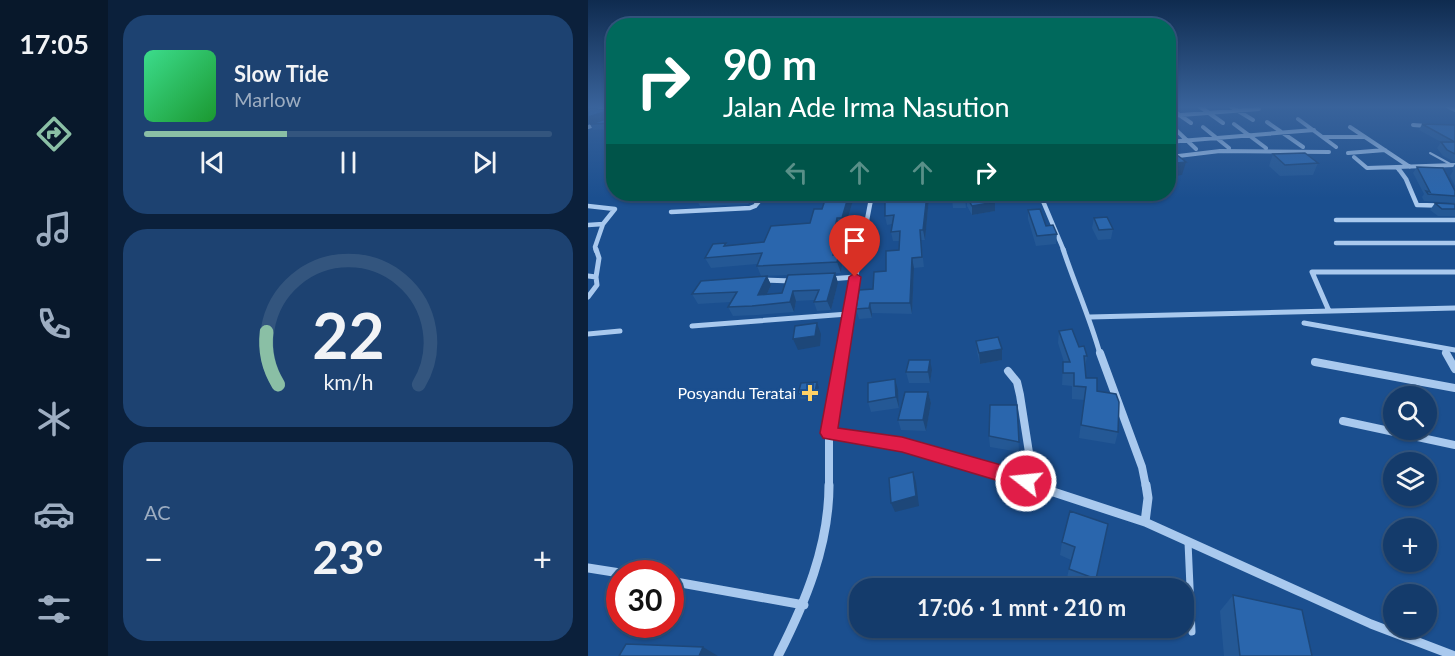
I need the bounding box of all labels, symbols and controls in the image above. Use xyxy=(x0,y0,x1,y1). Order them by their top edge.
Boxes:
text: 17:05 xyxy=(19,27,89,60)
text: 90 m xyxy=(723,39,817,89)
icon: right xyxy=(624,42,702,120)
text: Slow Tide xyxy=(234,60,329,87)
text: Marlow xyxy=(234,87,301,111)
text: Jalan Ade Irma Nasution xyxy=(723,90,1010,123)
icon: directions xyxy=(33,113,75,155)
icon: previous xyxy=(196,146,229,179)
icon: pause xyxy=(332,146,365,179)
icon: next xyxy=(468,146,501,179)
icon: left xyxy=(780,156,813,189)
icon: ahead xyxy=(843,156,876,189)
icon: ahead xyxy=(906,156,939,189)
icon: right xyxy=(969,156,1002,189)
icon: music xyxy=(33,208,75,250)
pin xyxy=(829,215,880,277)
icon: arrive xyxy=(838,224,871,257)
text: 22 xyxy=(312,297,384,372)
icon: phone xyxy=(33,303,75,345)
text: km/h xyxy=(323,369,373,395)
place label: Posyandu Teratai xyxy=(677,383,796,402)
marker: Posyandu Teratai xyxy=(801,384,819,402)
map controls xyxy=(1383,386,1437,638)
button: search xyxy=(1383,386,1437,440)
icon: climate xyxy=(33,398,75,440)
position arrow xyxy=(994,449,1058,513)
button: layers xyxy=(1383,452,1437,506)
icon: car xyxy=(33,493,75,535)
text: AC xyxy=(144,500,171,524)
button: + xyxy=(1383,518,1437,572)
text: 23° xyxy=(313,530,383,584)
text: − xyxy=(144,538,163,578)
text: + xyxy=(533,538,552,578)
speed limit sign: 30 xyxy=(606,560,684,638)
button: − xyxy=(1383,584,1437,638)
icon: filters xyxy=(33,588,75,630)
text: 17:06 · 1 mnt · 210 m xyxy=(917,594,1126,621)

